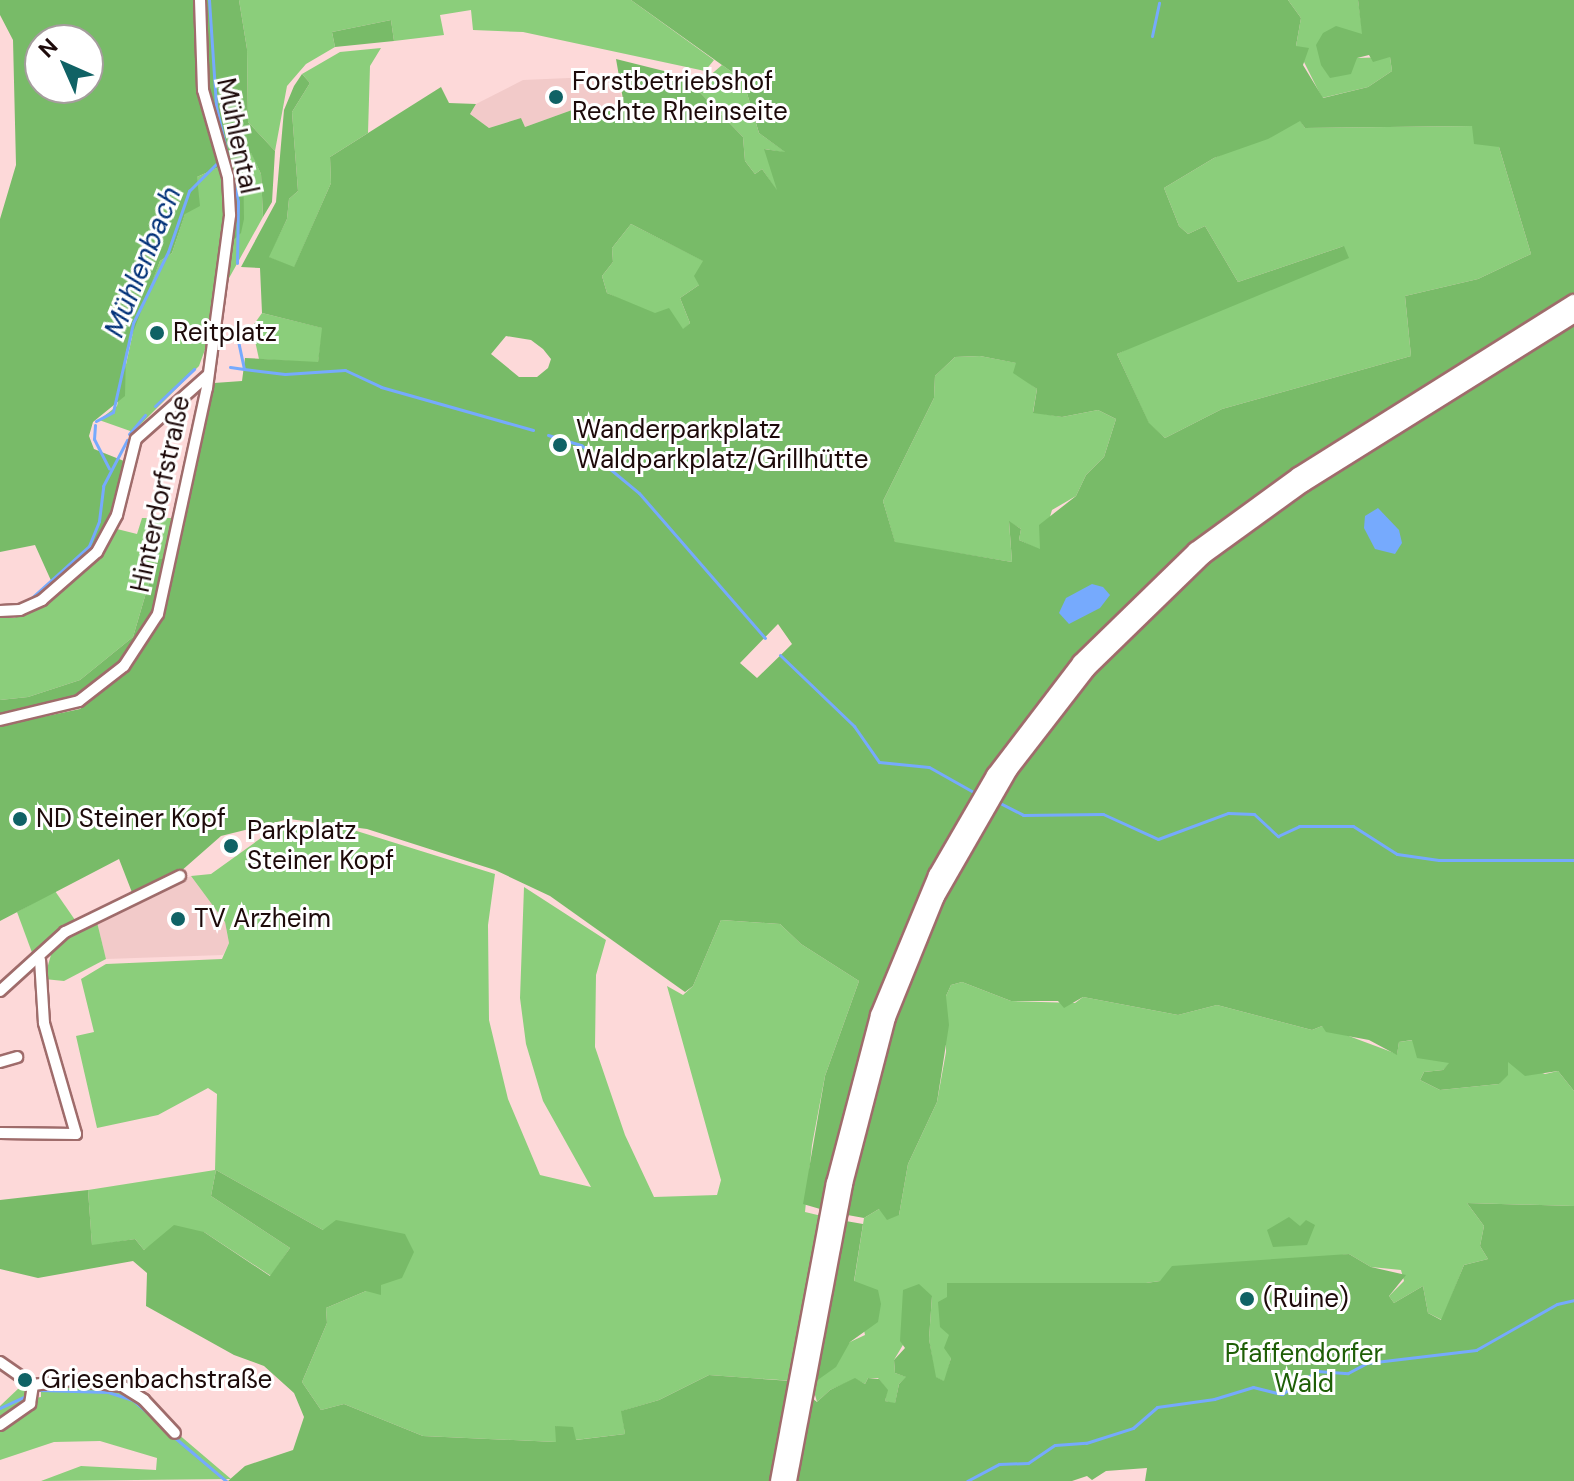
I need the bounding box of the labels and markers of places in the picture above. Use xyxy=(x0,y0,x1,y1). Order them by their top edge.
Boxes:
place label: Forstbetriebshof Rechte Rheinseite xyxy=(572,66,788,128)
marker: Forstbetriebshof Rechte Rheinseite xyxy=(547,88,565,106)
place label: Reitplatz xyxy=(173,317,277,349)
marker: Reitplatz xyxy=(148,324,166,342)
place label: Wanderparkplatz Waldparkplatz/Grillhütte xyxy=(576,414,868,476)
marker: Wanderparkplatz Waldparkplatz/Grillhütte xyxy=(551,436,569,454)
place label: ND Steiner Kopf xyxy=(36,803,226,835)
marker: ND Steiner Kopf xyxy=(11,810,29,828)
place label: Parkplatz Steiner Kopf xyxy=(247,815,394,876)
marker: Parkplatz Steiner Kopf xyxy=(222,837,240,855)
place label: TV Arzheim xyxy=(194,903,331,935)
marker: TV Arzheim xyxy=(169,910,187,928)
place label: (Ruine) xyxy=(1263,1283,1349,1315)
marker: (Ruine) xyxy=(1238,1290,1256,1308)
place label: Griesenbachstraße xyxy=(41,1364,272,1396)
marker: Griesenbachstraße xyxy=(16,1371,34,1389)

